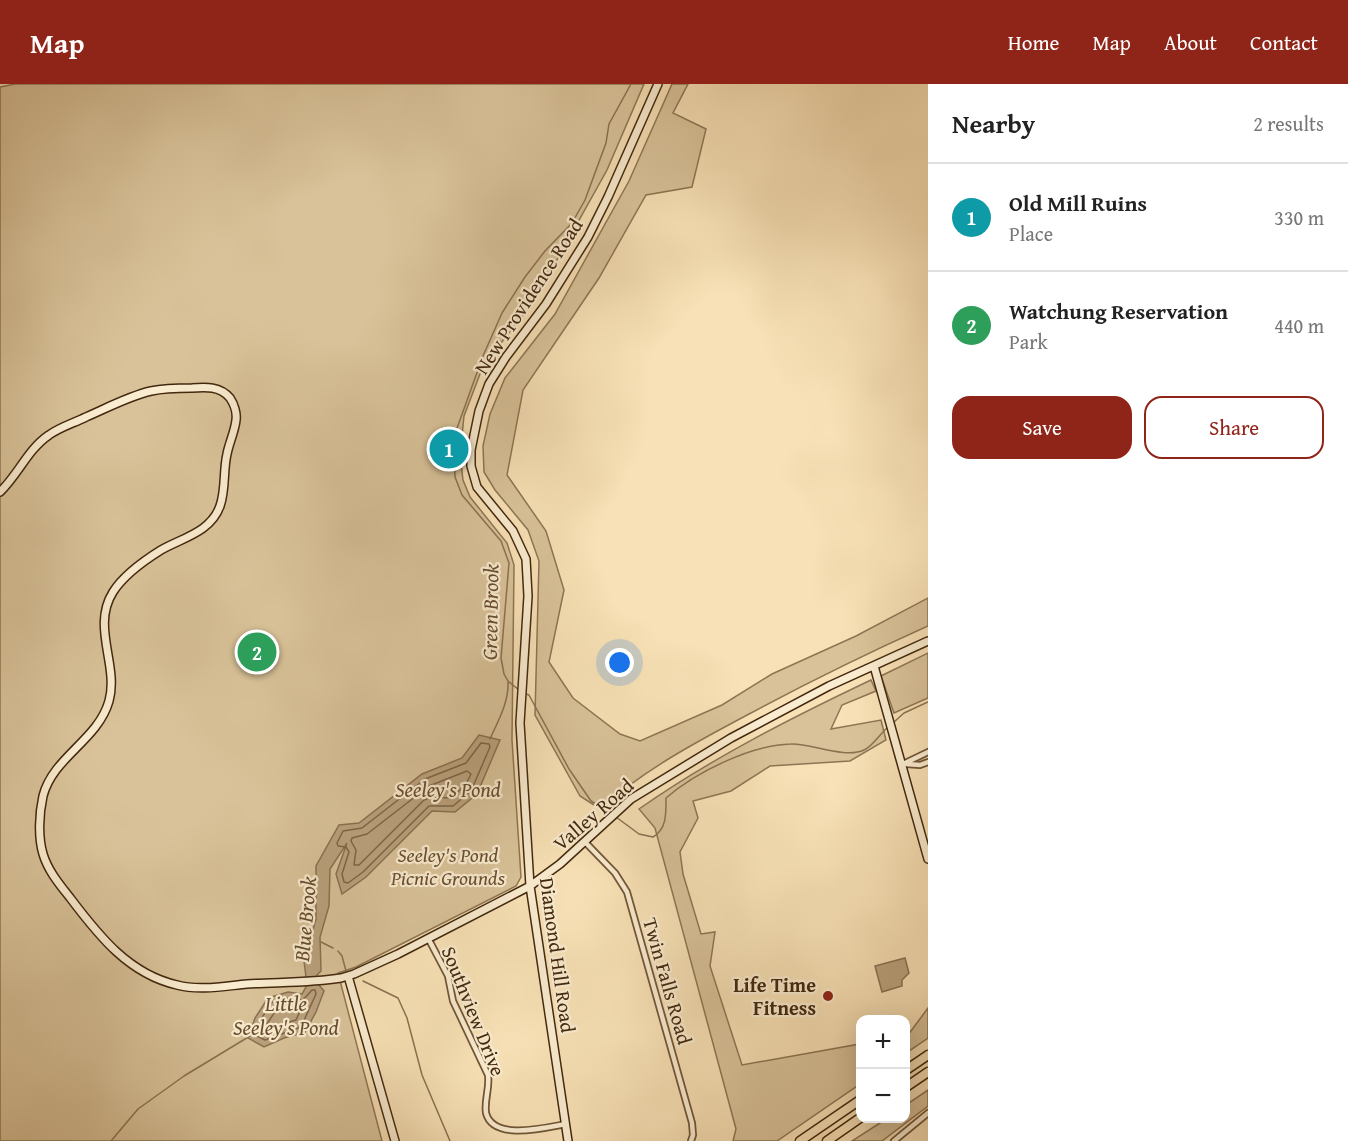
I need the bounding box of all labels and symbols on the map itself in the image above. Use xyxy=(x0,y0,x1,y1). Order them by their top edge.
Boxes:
street label: New Providence Road xyxy=(467,212,590,380)
pin: 1 xyxy=(430,426,468,472)
water label: Green Brook xyxy=(474,563,506,660)
pin: 2 xyxy=(238,630,276,674)
your location xyxy=(605,648,634,677)
street label: Valley Road xyxy=(546,771,640,857)
water label: Seeley's Pond xyxy=(395,774,501,805)
park label: Seeley's Pond Picnic Grounds xyxy=(390,840,506,892)
water label: Blue Brook xyxy=(286,875,324,964)
street label: Diamond Hill Road xyxy=(533,876,583,1035)
street label: Twin Falls Road xyxy=(636,914,700,1048)
street label: Southview Drive xyxy=(435,942,513,1080)
place label: Life Time Fitness xyxy=(733,970,816,1022)
water label: Little Seeley's Pond xyxy=(233,988,339,1043)
marker: Life Time Fitness xyxy=(821,989,835,1003)

